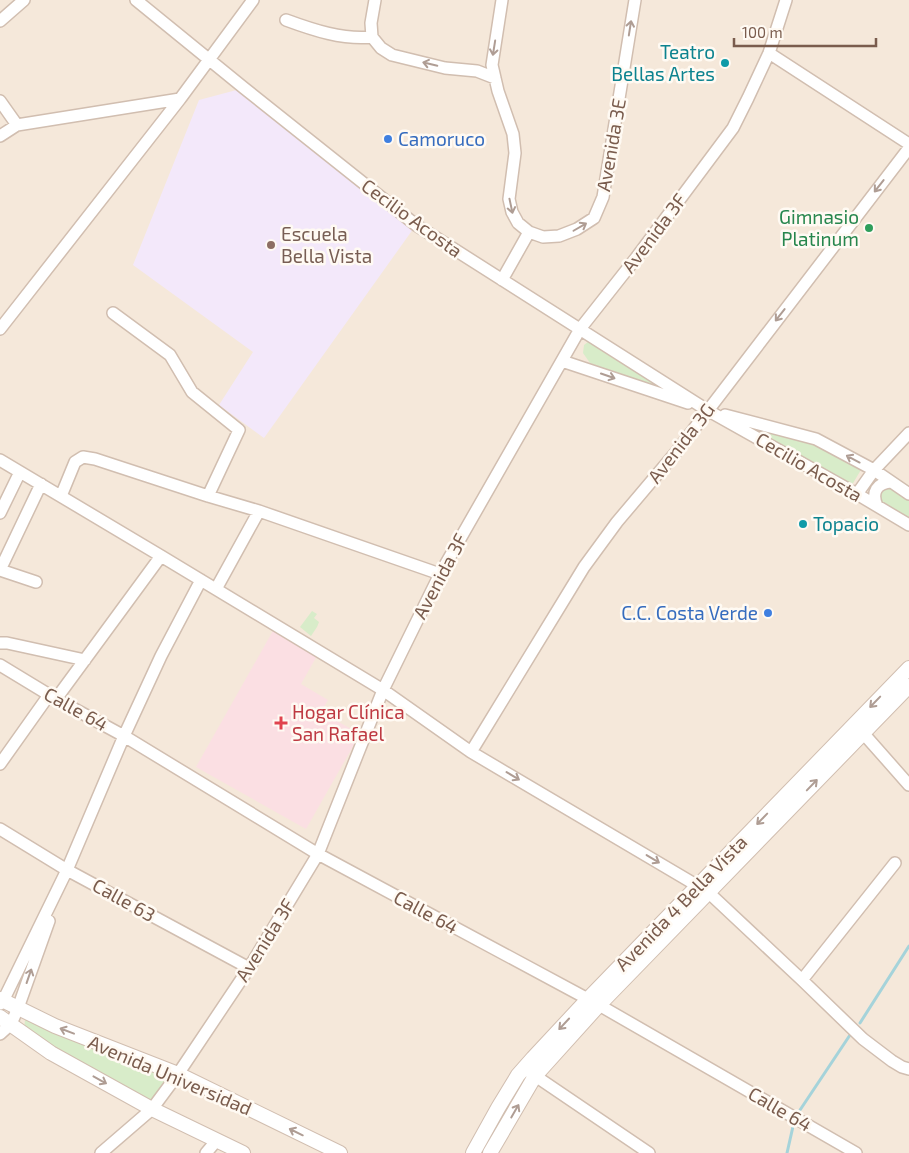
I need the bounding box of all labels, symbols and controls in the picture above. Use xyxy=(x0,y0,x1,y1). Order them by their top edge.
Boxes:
scale bar xyxy=(734,15,876,47)
one-way arrow xyxy=(626,20,636,36)
text: 100 m xyxy=(742,23,783,41)
one-way arrow xyxy=(489,40,499,56)
place label: Teatro Bellas Artes xyxy=(611,40,715,85)
marker: Teatro Bellas Artes xyxy=(719,57,731,69)
one-way arrow xyxy=(423,59,439,68)
street label: Avenida 3E xyxy=(591,97,630,193)
place label: Camoruco xyxy=(398,127,485,150)
marker: Camoruco xyxy=(382,133,394,145)
street label: Cecilio Acosta xyxy=(357,173,467,262)
one-way arrow xyxy=(874,179,885,192)
street label: Avenida 3F xyxy=(616,188,691,277)
one-way arrow xyxy=(507,198,517,214)
place label: Gimnasio Platinum xyxy=(779,205,859,250)
place label: Escuela Bella Vista xyxy=(281,222,372,267)
one-way arrow xyxy=(573,222,588,232)
marker: Gimnasio Platinum xyxy=(863,222,875,234)
marker: Escuela Bella Vista xyxy=(265,239,277,251)
one-way arrow xyxy=(775,308,786,321)
one-way arrow xyxy=(600,372,616,381)
street label: Avenida 3G xyxy=(642,398,719,487)
street label: Cecilio Acosta xyxy=(752,427,867,506)
one-way arrow xyxy=(846,454,861,463)
place label: Topacio xyxy=(813,512,879,535)
marker: Topacio xyxy=(797,518,809,530)
street label: Avenida 3F xyxy=(407,529,472,623)
place label: C.C. Costa Verde xyxy=(621,601,758,624)
marker: C.C. Costa Verde xyxy=(762,607,774,619)
street label: Calle 64 xyxy=(40,682,112,735)
one-way arrow xyxy=(869,696,881,709)
place label: Hogar Clínica San Rafael xyxy=(292,700,405,745)
marker: Hogar Clínica San Rafael xyxy=(274,716,288,730)
one-way arrow xyxy=(506,772,520,782)
one-way arrow xyxy=(806,779,818,791)
one-way arrow xyxy=(756,813,768,826)
street label: Avenida 4 Bella Vista xyxy=(610,830,751,975)
one-way arrow xyxy=(646,855,660,865)
street label: Calle 63 xyxy=(89,873,160,926)
street label: Calle 64 xyxy=(390,885,462,938)
street label: Avenida 3F xyxy=(230,894,299,986)
one-way arrow xyxy=(25,969,34,984)
one-way arrow xyxy=(558,1018,570,1031)
one-way arrow xyxy=(60,1026,75,1035)
street label: Avenida Universidad xyxy=(85,1030,256,1119)
one-way arrow xyxy=(93,1075,108,1085)
street label: Calle 64 xyxy=(744,1081,816,1136)
one-way arrow xyxy=(510,1104,520,1118)
one-way arrow xyxy=(289,1127,304,1136)

